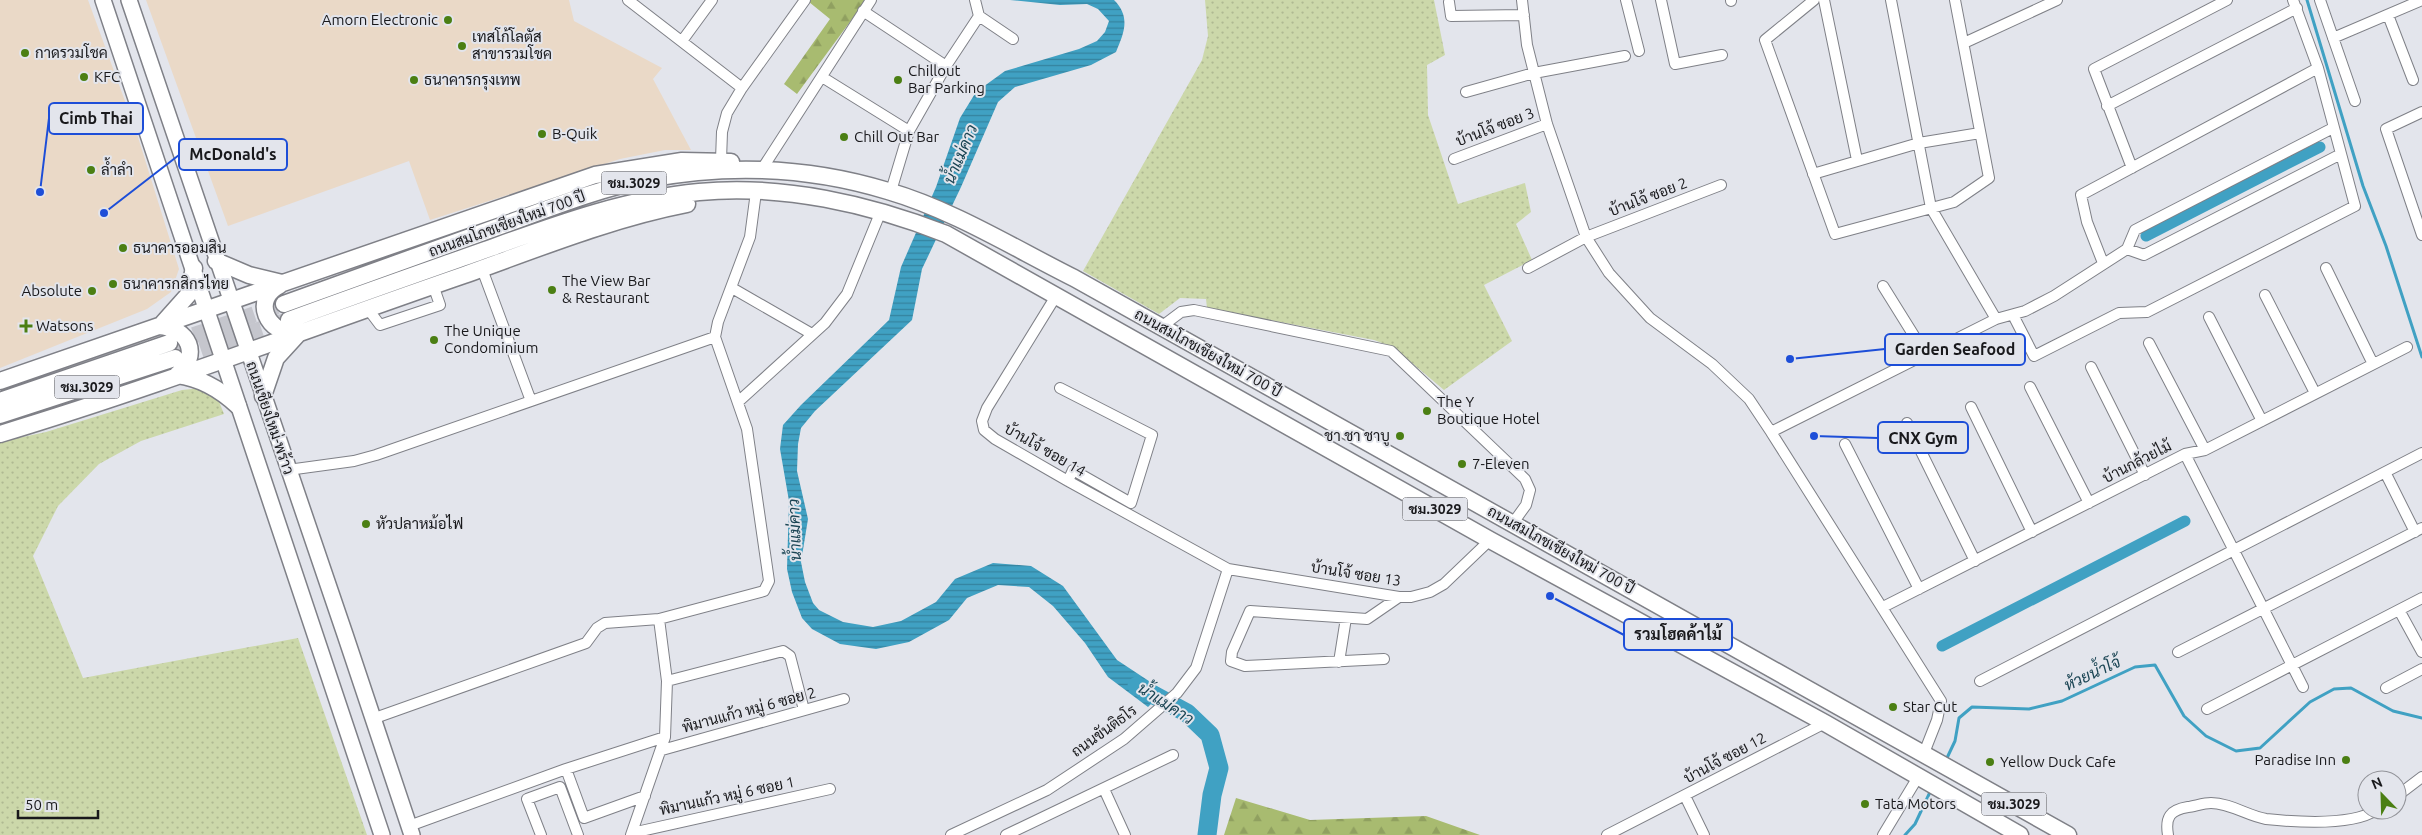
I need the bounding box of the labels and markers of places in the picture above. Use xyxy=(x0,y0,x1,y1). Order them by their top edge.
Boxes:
place label: Amorn Electronic xyxy=(322,11,438,28)
marker: Amorn Electronic xyxy=(442,14,454,26)
place label: เทสโก้โลตัส สาขารวมโชค xyxy=(472,27,552,62)
marker: เทสโก้โลตัส สาขารวมโชค xyxy=(456,40,468,52)
place label: กาดรวมโชค xyxy=(35,43,108,61)
marker: กาดรวมโชค xyxy=(19,47,31,59)
place label: Chillout Bar Parking xyxy=(908,62,985,96)
place label: KFC xyxy=(94,68,120,85)
marker: KFC xyxy=(78,71,90,83)
place label: ธนาคารกรุงเทพ xyxy=(424,71,521,91)
marker: ธนาคารกรุงเทพ xyxy=(408,74,420,86)
marker: Chillout Bar Parking xyxy=(892,74,904,86)
callout: Cimb Thai xyxy=(49,103,143,134)
place label: B-Quik xyxy=(552,125,598,142)
marker: B-Quik xyxy=(536,128,548,140)
place label: Chill Out Bar xyxy=(854,128,939,145)
marker: Chill Out Bar xyxy=(838,131,850,143)
callout: McDonald's xyxy=(179,139,287,170)
place label: ล้ำลำ xyxy=(101,157,133,178)
marker: ล้ำลำ xyxy=(85,164,97,176)
place label: ธนาคารออมสิน xyxy=(133,239,227,256)
marker: ธนาคารออมสิน xyxy=(117,242,129,254)
place label: The View Bar & Restaurant xyxy=(562,272,651,306)
place label: ธนาคารกสิกรไทย xyxy=(123,274,229,292)
marker: ธนาคารกสิกรไทย xyxy=(107,278,119,290)
place label: Absolute xyxy=(22,282,82,299)
marker: The View Bar & Restaurant xyxy=(546,284,558,296)
marker: Absolute xyxy=(86,285,98,297)
place label: Watsons xyxy=(36,317,94,334)
marker: Watsons xyxy=(20,320,32,332)
place label: The Unique Condominium xyxy=(444,322,538,356)
marker: The Unique Condominium xyxy=(428,334,440,346)
callout: Garden Seafood xyxy=(1885,334,2025,365)
place label: The Y Boutique Hotel xyxy=(1437,393,1540,427)
marker: The Y Boutique Hotel xyxy=(1421,405,1433,417)
callout: CNX Gym xyxy=(1878,422,1968,453)
place label: ชา ชา ชาบู xyxy=(1324,427,1390,446)
marker: ชา ชา ชาบู xyxy=(1394,430,1406,442)
place label: 7-Eleven xyxy=(1472,455,1530,472)
marker: 7-Eleven xyxy=(1456,458,1468,470)
place label: หัวปลาหม้อไฟ xyxy=(376,514,463,532)
marker: หัวปลาหม้อไฟ xyxy=(360,518,372,530)
callout: รวมโฮคค้าไม้ xyxy=(1624,619,1732,650)
place label: Star Cut xyxy=(1903,698,1957,715)
marker: Star Cut xyxy=(1887,701,1899,713)
place label: Paradise Inn xyxy=(2254,751,2336,768)
place label: Yellow Duck Cafe xyxy=(2000,753,2116,770)
marker: Paradise Inn xyxy=(2340,754,2352,766)
marker: Yellow Duck Cafe xyxy=(1984,756,1996,768)
place label: Tata Motors xyxy=(1875,795,1956,812)
marker: Tata Motors xyxy=(1859,798,1871,810)

